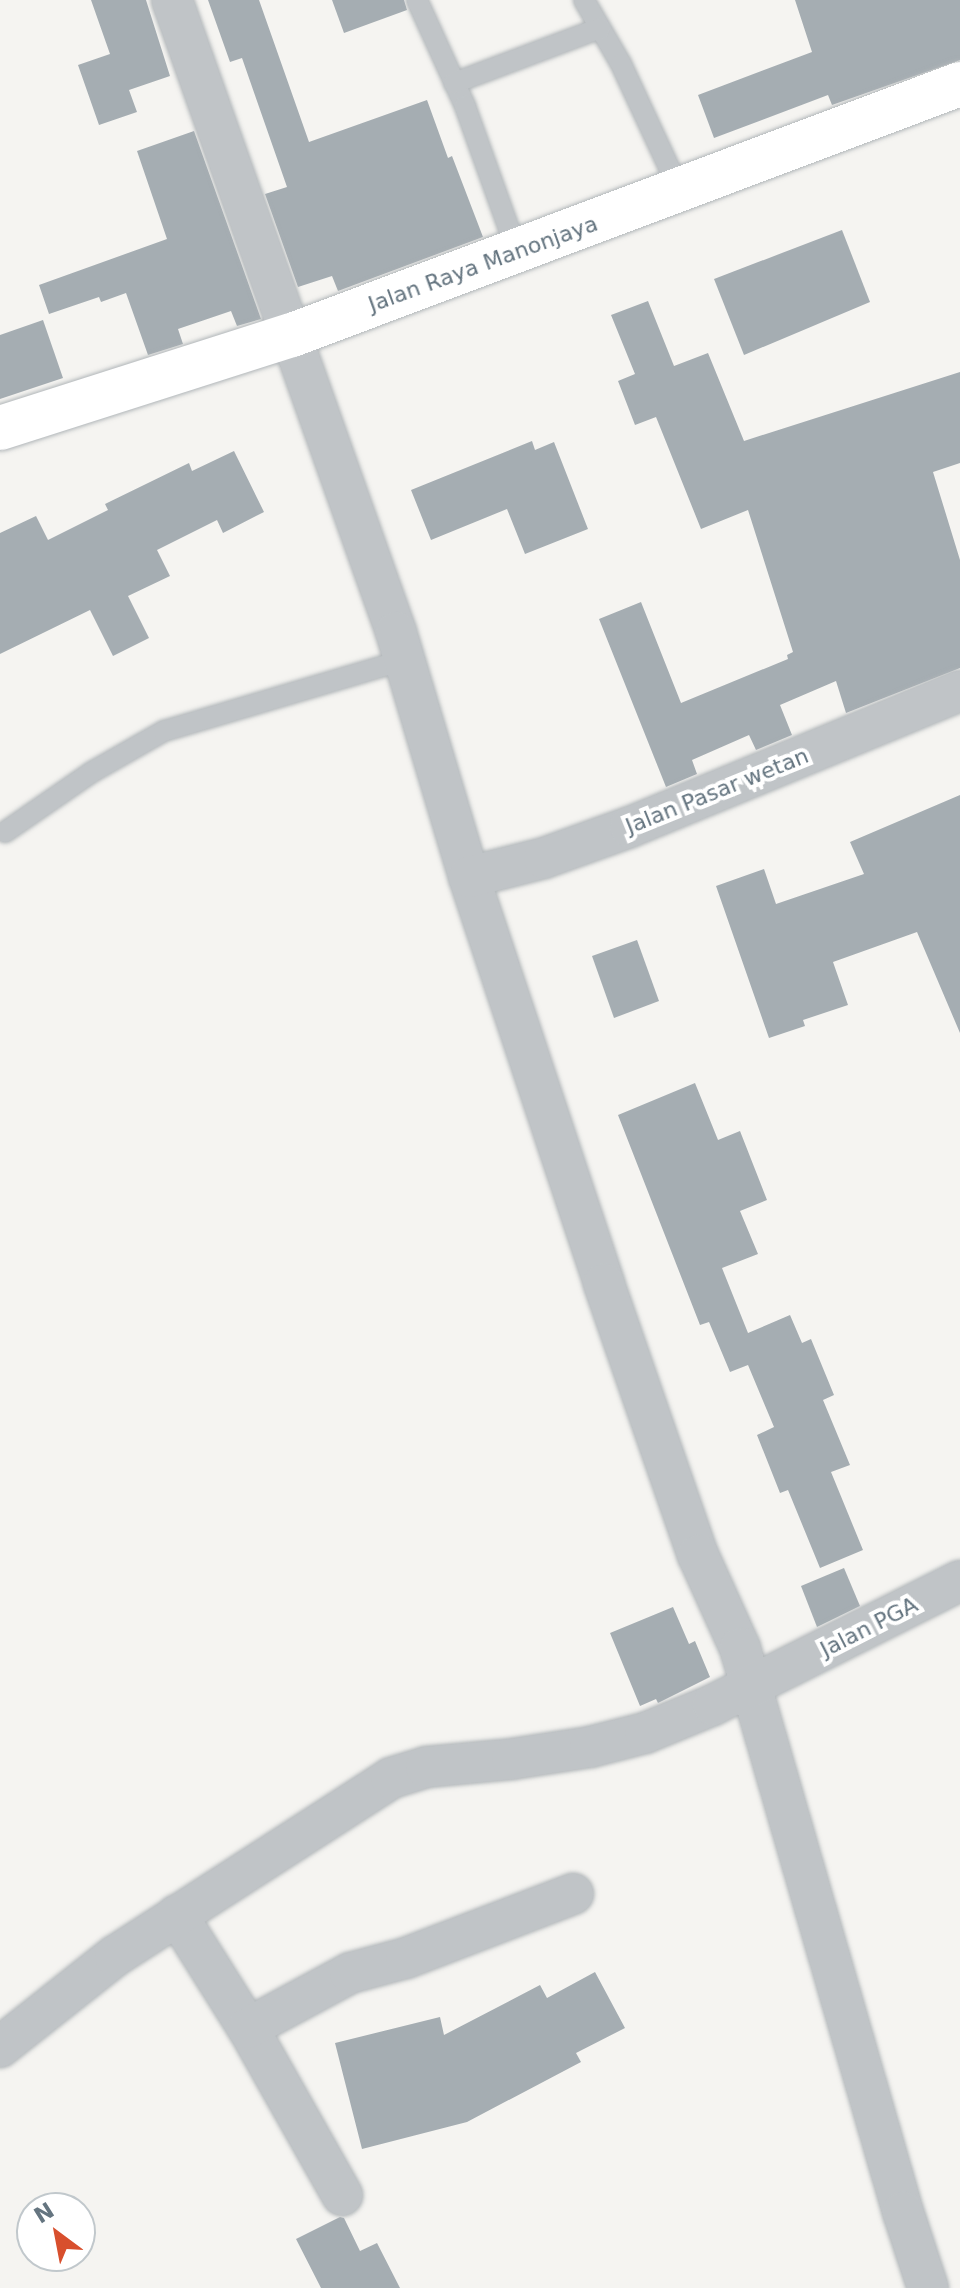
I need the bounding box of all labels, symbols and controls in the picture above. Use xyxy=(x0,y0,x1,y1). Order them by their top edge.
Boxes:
street label: Jalan Raya Manonjaya xyxy=(365,210,601,318)
street label: Jalan Pasar wetan xyxy=(622,742,812,840)
street label: Jalan PGA xyxy=(816,1591,922,1663)
north arrow xyxy=(16,2192,96,2272)
text: N xyxy=(30,2197,59,2228)

